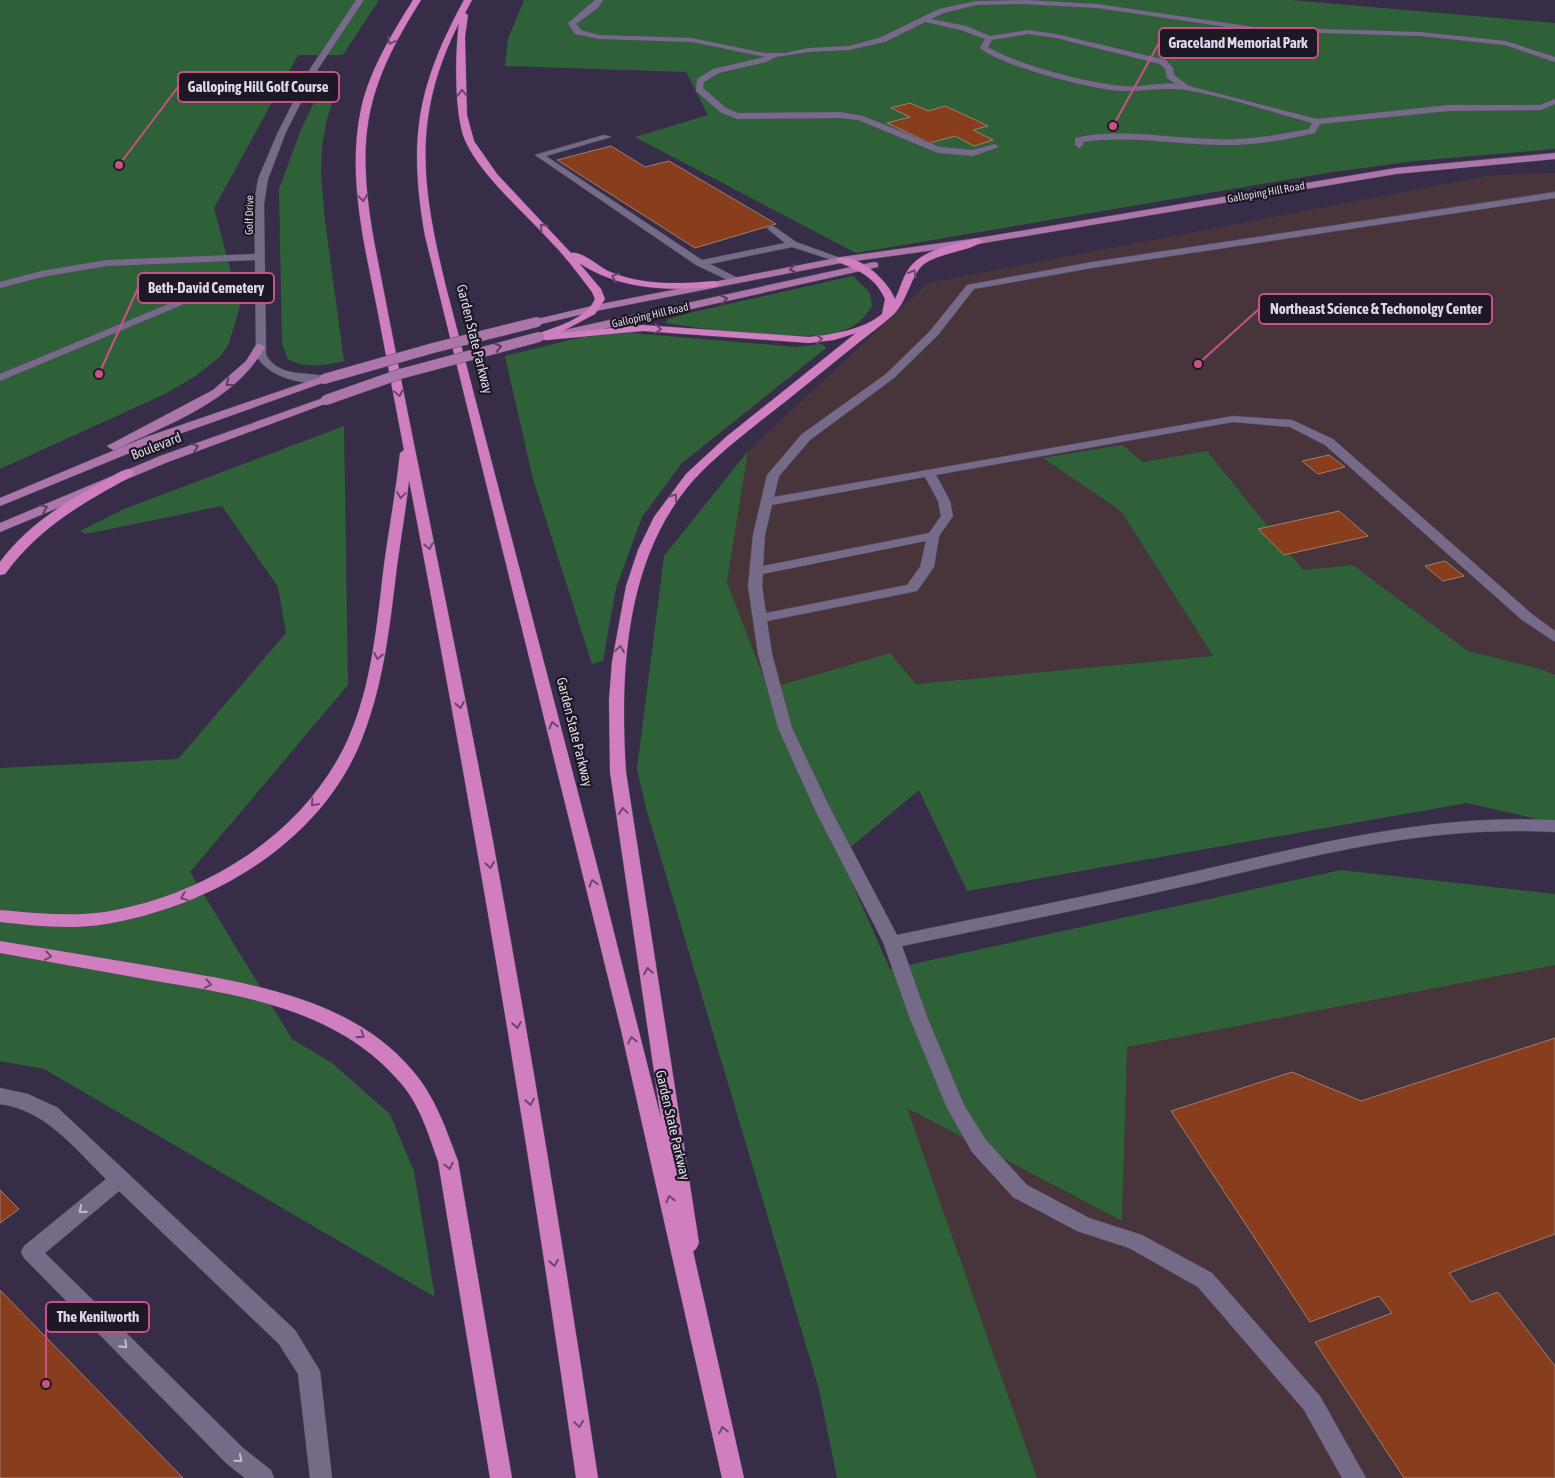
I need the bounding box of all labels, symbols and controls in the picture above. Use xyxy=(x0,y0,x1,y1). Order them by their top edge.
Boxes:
callout: Graceland Memorial Park xyxy=(1159,28,1318,58)
text: Graceland Memorial Park xyxy=(1168,34,1308,51)
one-way arrow xyxy=(388,36,398,45)
callout: Galloping Hill Golf Course xyxy=(178,72,339,102)
text: Galloping Hill Golf Course xyxy=(187,78,329,95)
one-way arrow xyxy=(457,89,468,97)
street label: Galloping Hill Road xyxy=(1226,179,1306,205)
street label: Golf Drive xyxy=(243,195,255,235)
one-way arrow xyxy=(357,195,368,203)
one-way arrow xyxy=(540,224,549,233)
one-way arrow xyxy=(788,263,797,273)
one-way arrow xyxy=(907,270,917,279)
callout: Beth-David Cemetery xyxy=(138,273,274,303)
one-way arrow xyxy=(611,273,620,284)
text: Beth-David Cemetery xyxy=(148,279,265,296)
street label: Garden State Parkway xyxy=(454,283,496,396)
one-way arrow xyxy=(720,294,728,305)
callout: Northeast Science & Techonolgy Center xyxy=(1259,294,1492,324)
street label: Galloping Hill Road xyxy=(610,300,690,330)
text: Northeast Science & Techonolgy Center xyxy=(1270,300,1483,317)
one-way arrow xyxy=(654,324,662,335)
one-way arrow xyxy=(816,334,824,345)
one-way arrow xyxy=(493,343,501,353)
one-way arrow xyxy=(226,378,235,386)
one-way arrow xyxy=(393,388,404,397)
street label: Boulevard xyxy=(129,429,183,463)
one-way arrow xyxy=(190,442,199,453)
one-way arrow xyxy=(396,491,407,499)
one-way arrow xyxy=(668,493,677,503)
one-way arrow xyxy=(39,504,48,515)
one-way arrow xyxy=(423,541,433,550)
one-way arrow xyxy=(614,644,625,652)
one-way arrow xyxy=(373,651,384,660)
street label: Garden State Parkway xyxy=(554,676,596,789)
one-way arrow xyxy=(454,701,464,710)
one-way arrow xyxy=(548,721,559,730)
one-way arrow xyxy=(311,797,320,806)
one-way arrow xyxy=(619,806,629,815)
one-way arrow xyxy=(484,860,494,869)
one-way arrow xyxy=(588,879,598,887)
one-way arrow xyxy=(180,891,188,901)
one-way arrow xyxy=(44,950,52,960)
one-way arrow xyxy=(643,967,654,975)
one-way arrow xyxy=(204,978,212,988)
one-way arrow xyxy=(511,1021,522,1029)
one-way arrow xyxy=(355,1029,365,1038)
one-way arrow xyxy=(627,1036,638,1045)
street label: Garden State Parkway xyxy=(653,1069,693,1182)
one-way arrow xyxy=(525,1098,535,1107)
one-way arrow xyxy=(443,1161,454,1170)
one-way arrow xyxy=(665,1194,676,1203)
one-way arrow xyxy=(79,1204,88,1213)
one-way arrow xyxy=(549,1259,559,1267)
callout: The Kenilworth xyxy=(46,1302,149,1332)
text: The Kenilworth xyxy=(57,1308,139,1325)
one-way arrow xyxy=(118,1339,127,1348)
one-way arrow xyxy=(573,1420,584,1428)
one-way arrow xyxy=(718,1426,729,1435)
one-way arrow xyxy=(234,1454,243,1463)

